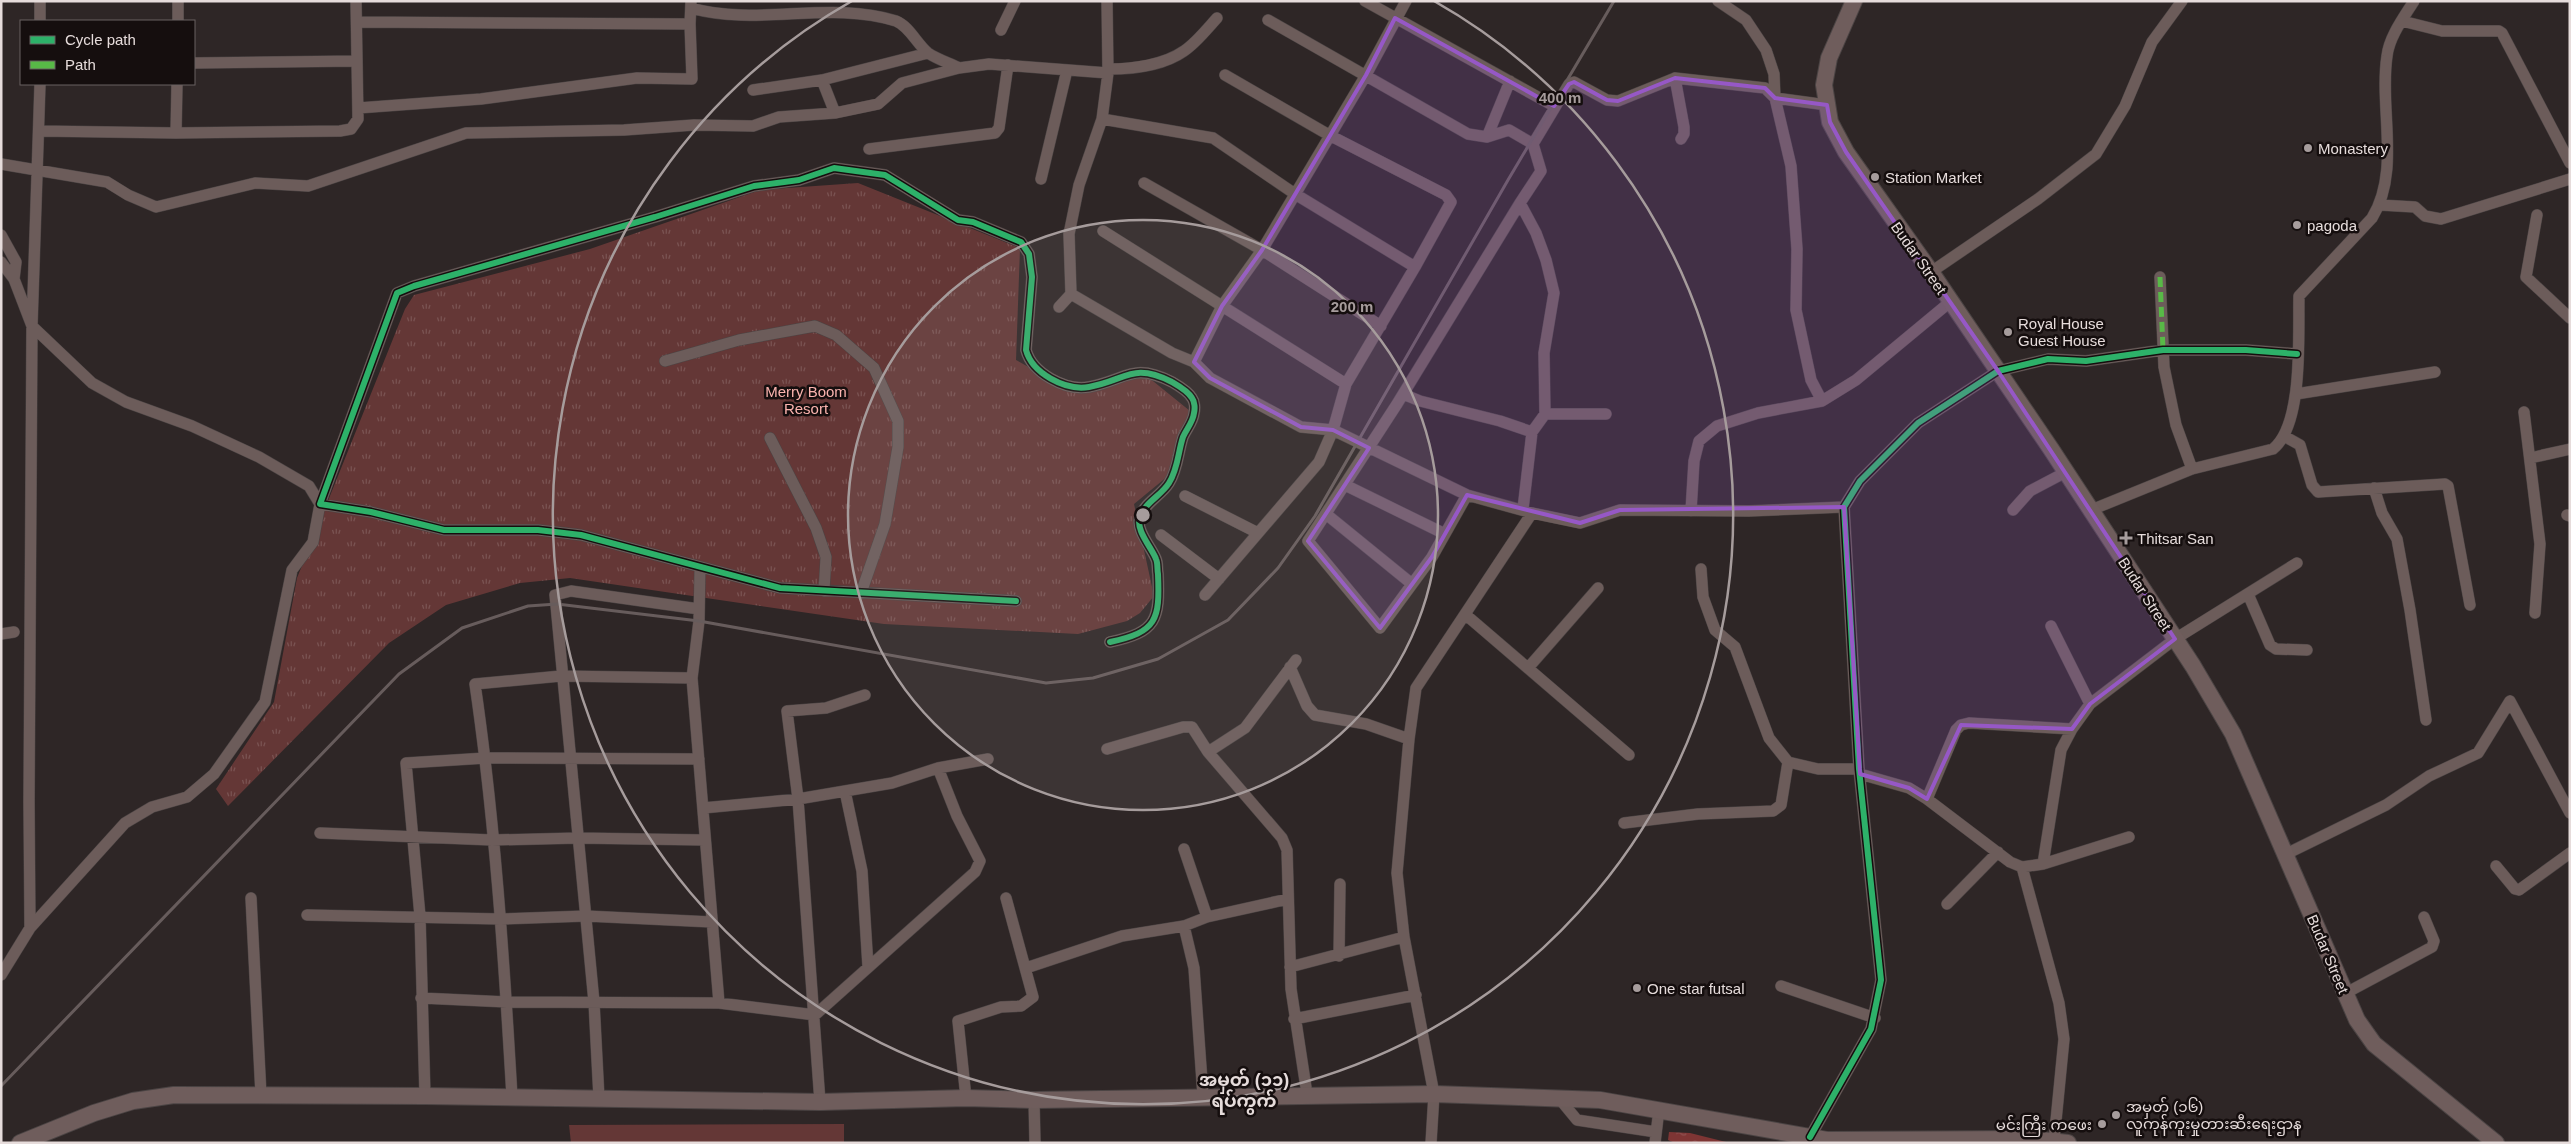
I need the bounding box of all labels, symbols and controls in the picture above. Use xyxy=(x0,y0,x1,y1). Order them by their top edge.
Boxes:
legend xyxy=(20,20,195,85)
text: Cycle path xyxy=(65,31,136,48)
text: Path xyxy=(65,56,96,73)
text: 400 m xyxy=(1539,89,1581,106)
place label: Monastery xyxy=(2318,140,2389,157)
marker: Monastery xyxy=(2302,142,2314,154)
place label: Station Market xyxy=(1885,169,1983,186)
marker: Station Market xyxy=(1869,171,1881,183)
place label: pagoda xyxy=(2307,217,2358,234)
street label: Budar Street xyxy=(1888,219,1951,298)
marker: pagoda xyxy=(2291,219,2303,231)
text: 200 m xyxy=(1331,298,1373,315)
place label: Royal House Guest House xyxy=(2018,315,2106,349)
marker: Royal House Guest House xyxy=(2002,326,2014,338)
park label: Merry Boom Resort xyxy=(765,383,847,417)
centre of rings xyxy=(1134,506,1152,524)
place label: Thitsar San xyxy=(2137,530,2214,547)
marker: Thitsar San xyxy=(2119,531,2133,545)
street label: Budar Street xyxy=(2115,554,2176,635)
street label: Budar Street xyxy=(2304,912,2353,997)
place label: One star futsal xyxy=(1647,980,1745,997)
marker: One star futsal xyxy=(1631,982,1643,994)
district label: အမှတ် (၁၁) ရပ်ကွက် xyxy=(1199,1068,1289,1115)
place label: အမှတ် (၁၆) လူကုန်ကူးမှုတားဆီးရေးဌာန xyxy=(2126,1097,2302,1136)
marker: အမှတ် (၁၆) လူကုန်ကူးမှုတားဆီးရေးဌာန xyxy=(2110,1109,2122,1121)
place label: မင်းကြီး ကဖေး xyxy=(1996,1115,2092,1137)
marker: မင်းကြီး ကဖေး xyxy=(2096,1118,2108,1130)

